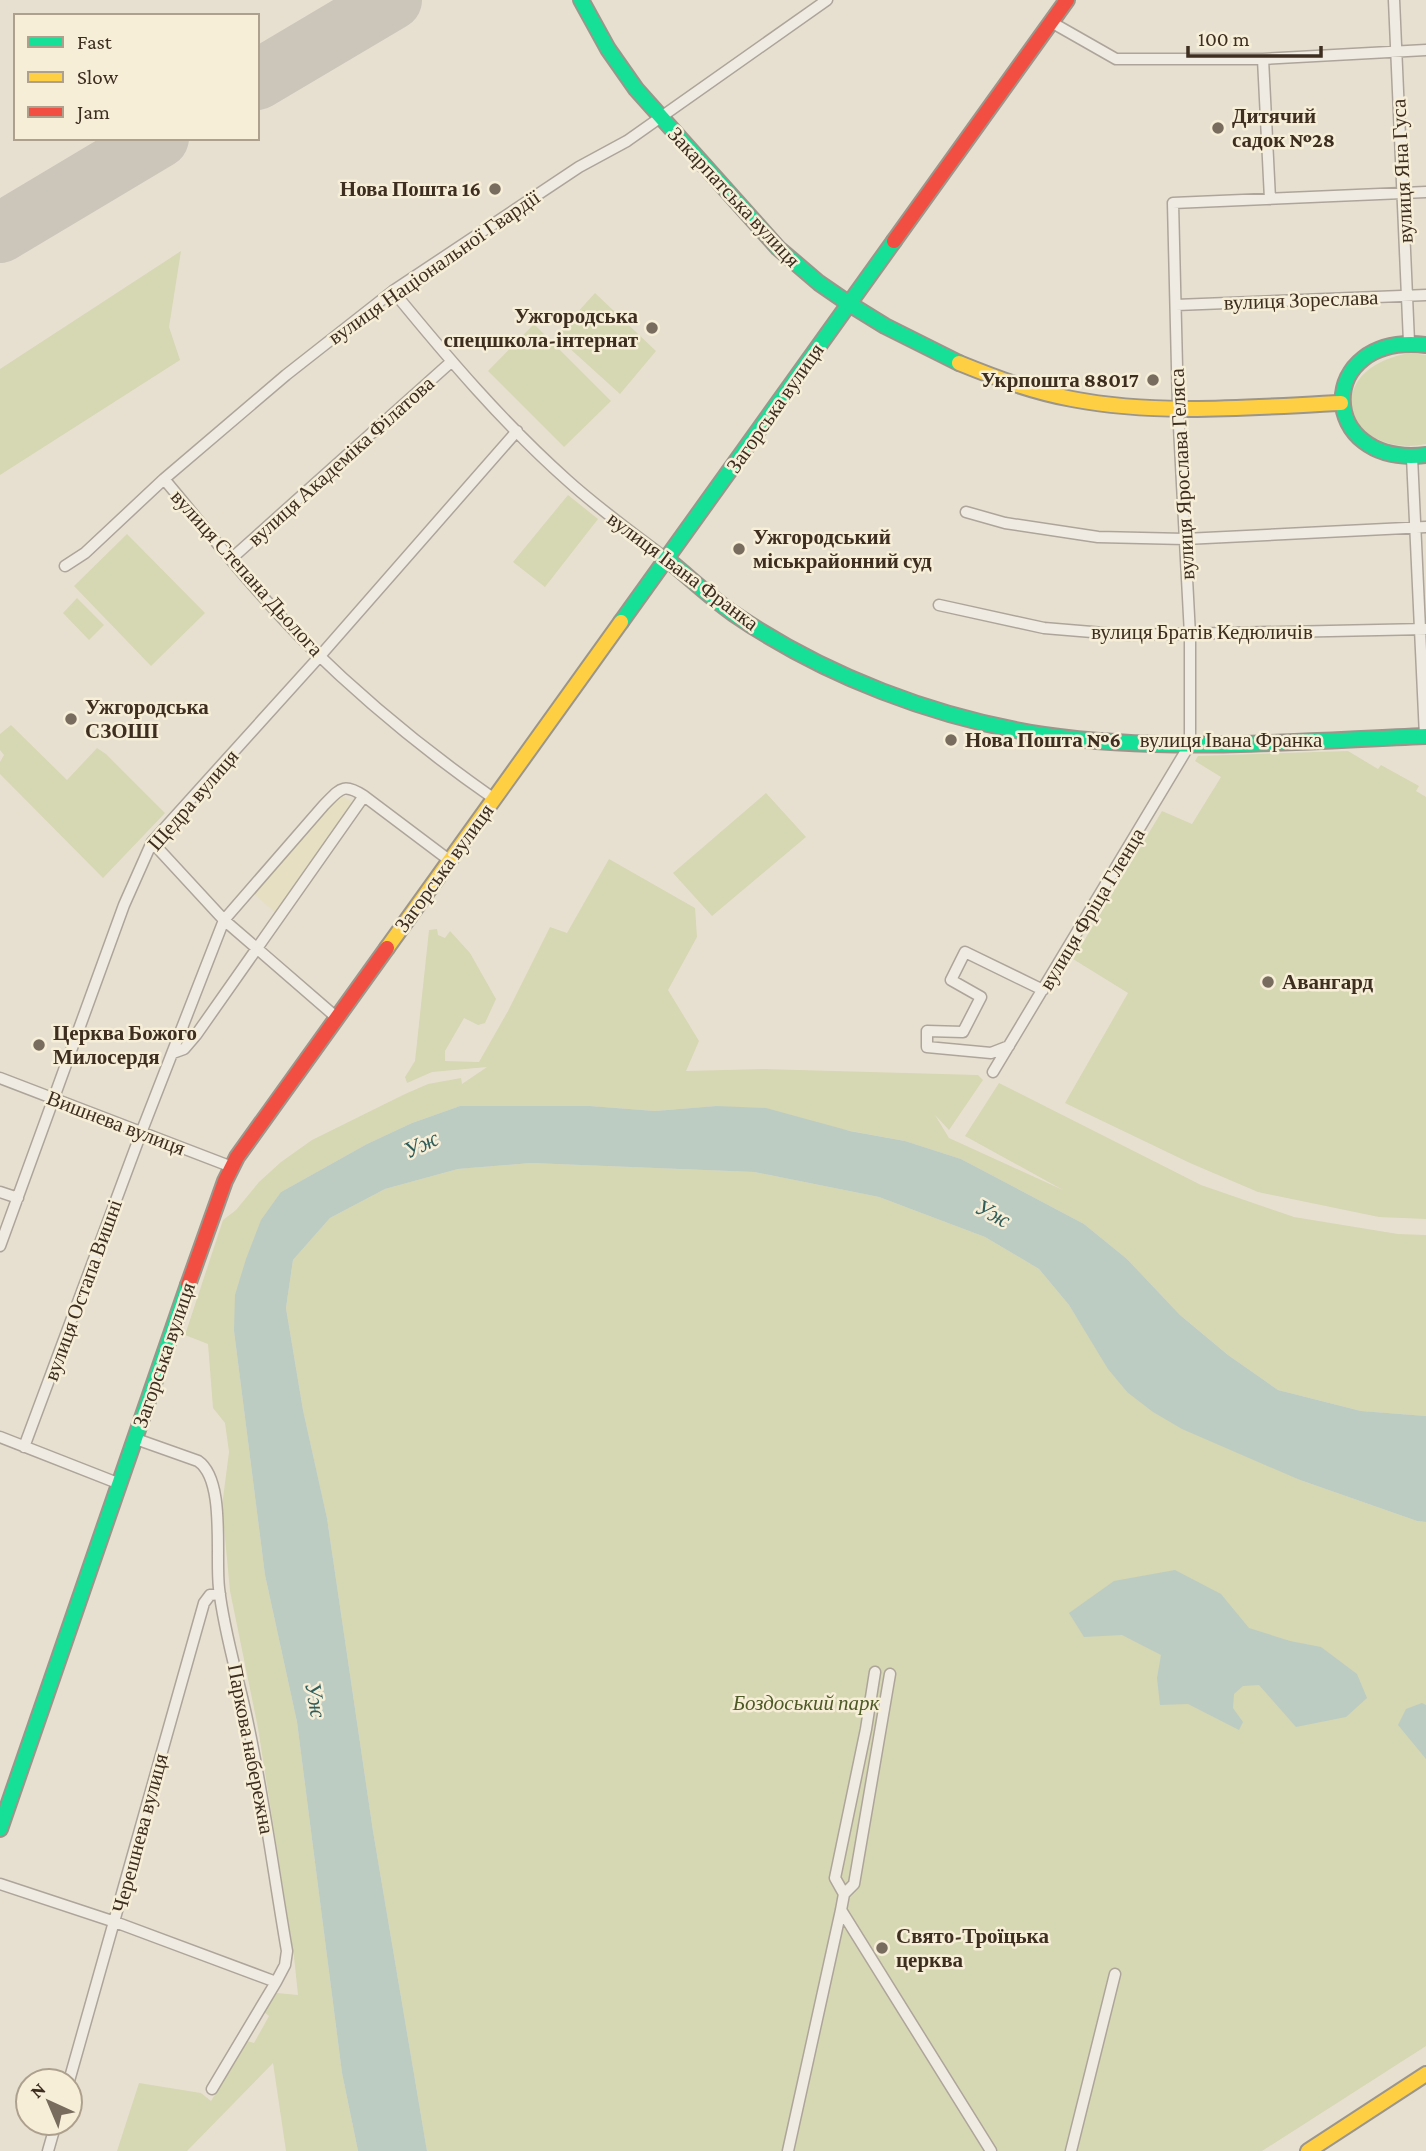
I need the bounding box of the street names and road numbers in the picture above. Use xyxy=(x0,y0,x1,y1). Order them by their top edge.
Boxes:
street label: вулиця Яна Гуса xyxy=(1386,98,1418,244)
street label: Закарпатська вулиця xyxy=(663,122,805,272)
street label: вулиця Національної Гвардії xyxy=(324,185,544,349)
street label: вулиця Зореслава xyxy=(1223,285,1379,315)
street label: Загорська вулиця xyxy=(721,338,829,477)
street label: вулиця Ярослава Геляса xyxy=(1164,367,1200,580)
street label: вулиця Академіка Філатова xyxy=(243,371,439,551)
street label: вулиця Степана Дьолога xyxy=(166,485,329,662)
street label: вулиця Івана Франка xyxy=(603,506,764,636)
street label: вулиця Братів Кедюличів xyxy=(1091,620,1313,644)
street label: вулиця Івана Франка xyxy=(1140,728,1323,752)
street label: Щедра вулиця xyxy=(143,744,244,855)
street label: Загорська вулиця xyxy=(390,799,499,937)
street label: вулиця Фріца Гленца xyxy=(1034,823,1150,994)
street label: Вишнева вулиця xyxy=(43,1086,189,1161)
street label: вулиця Остапа Вишні xyxy=(39,1196,127,1384)
street label: Загорська вулиця xyxy=(128,1279,200,1431)
street label: Паркова набережна xyxy=(223,1662,279,1837)
street label: Черешнева вулиця xyxy=(107,1750,173,1915)

